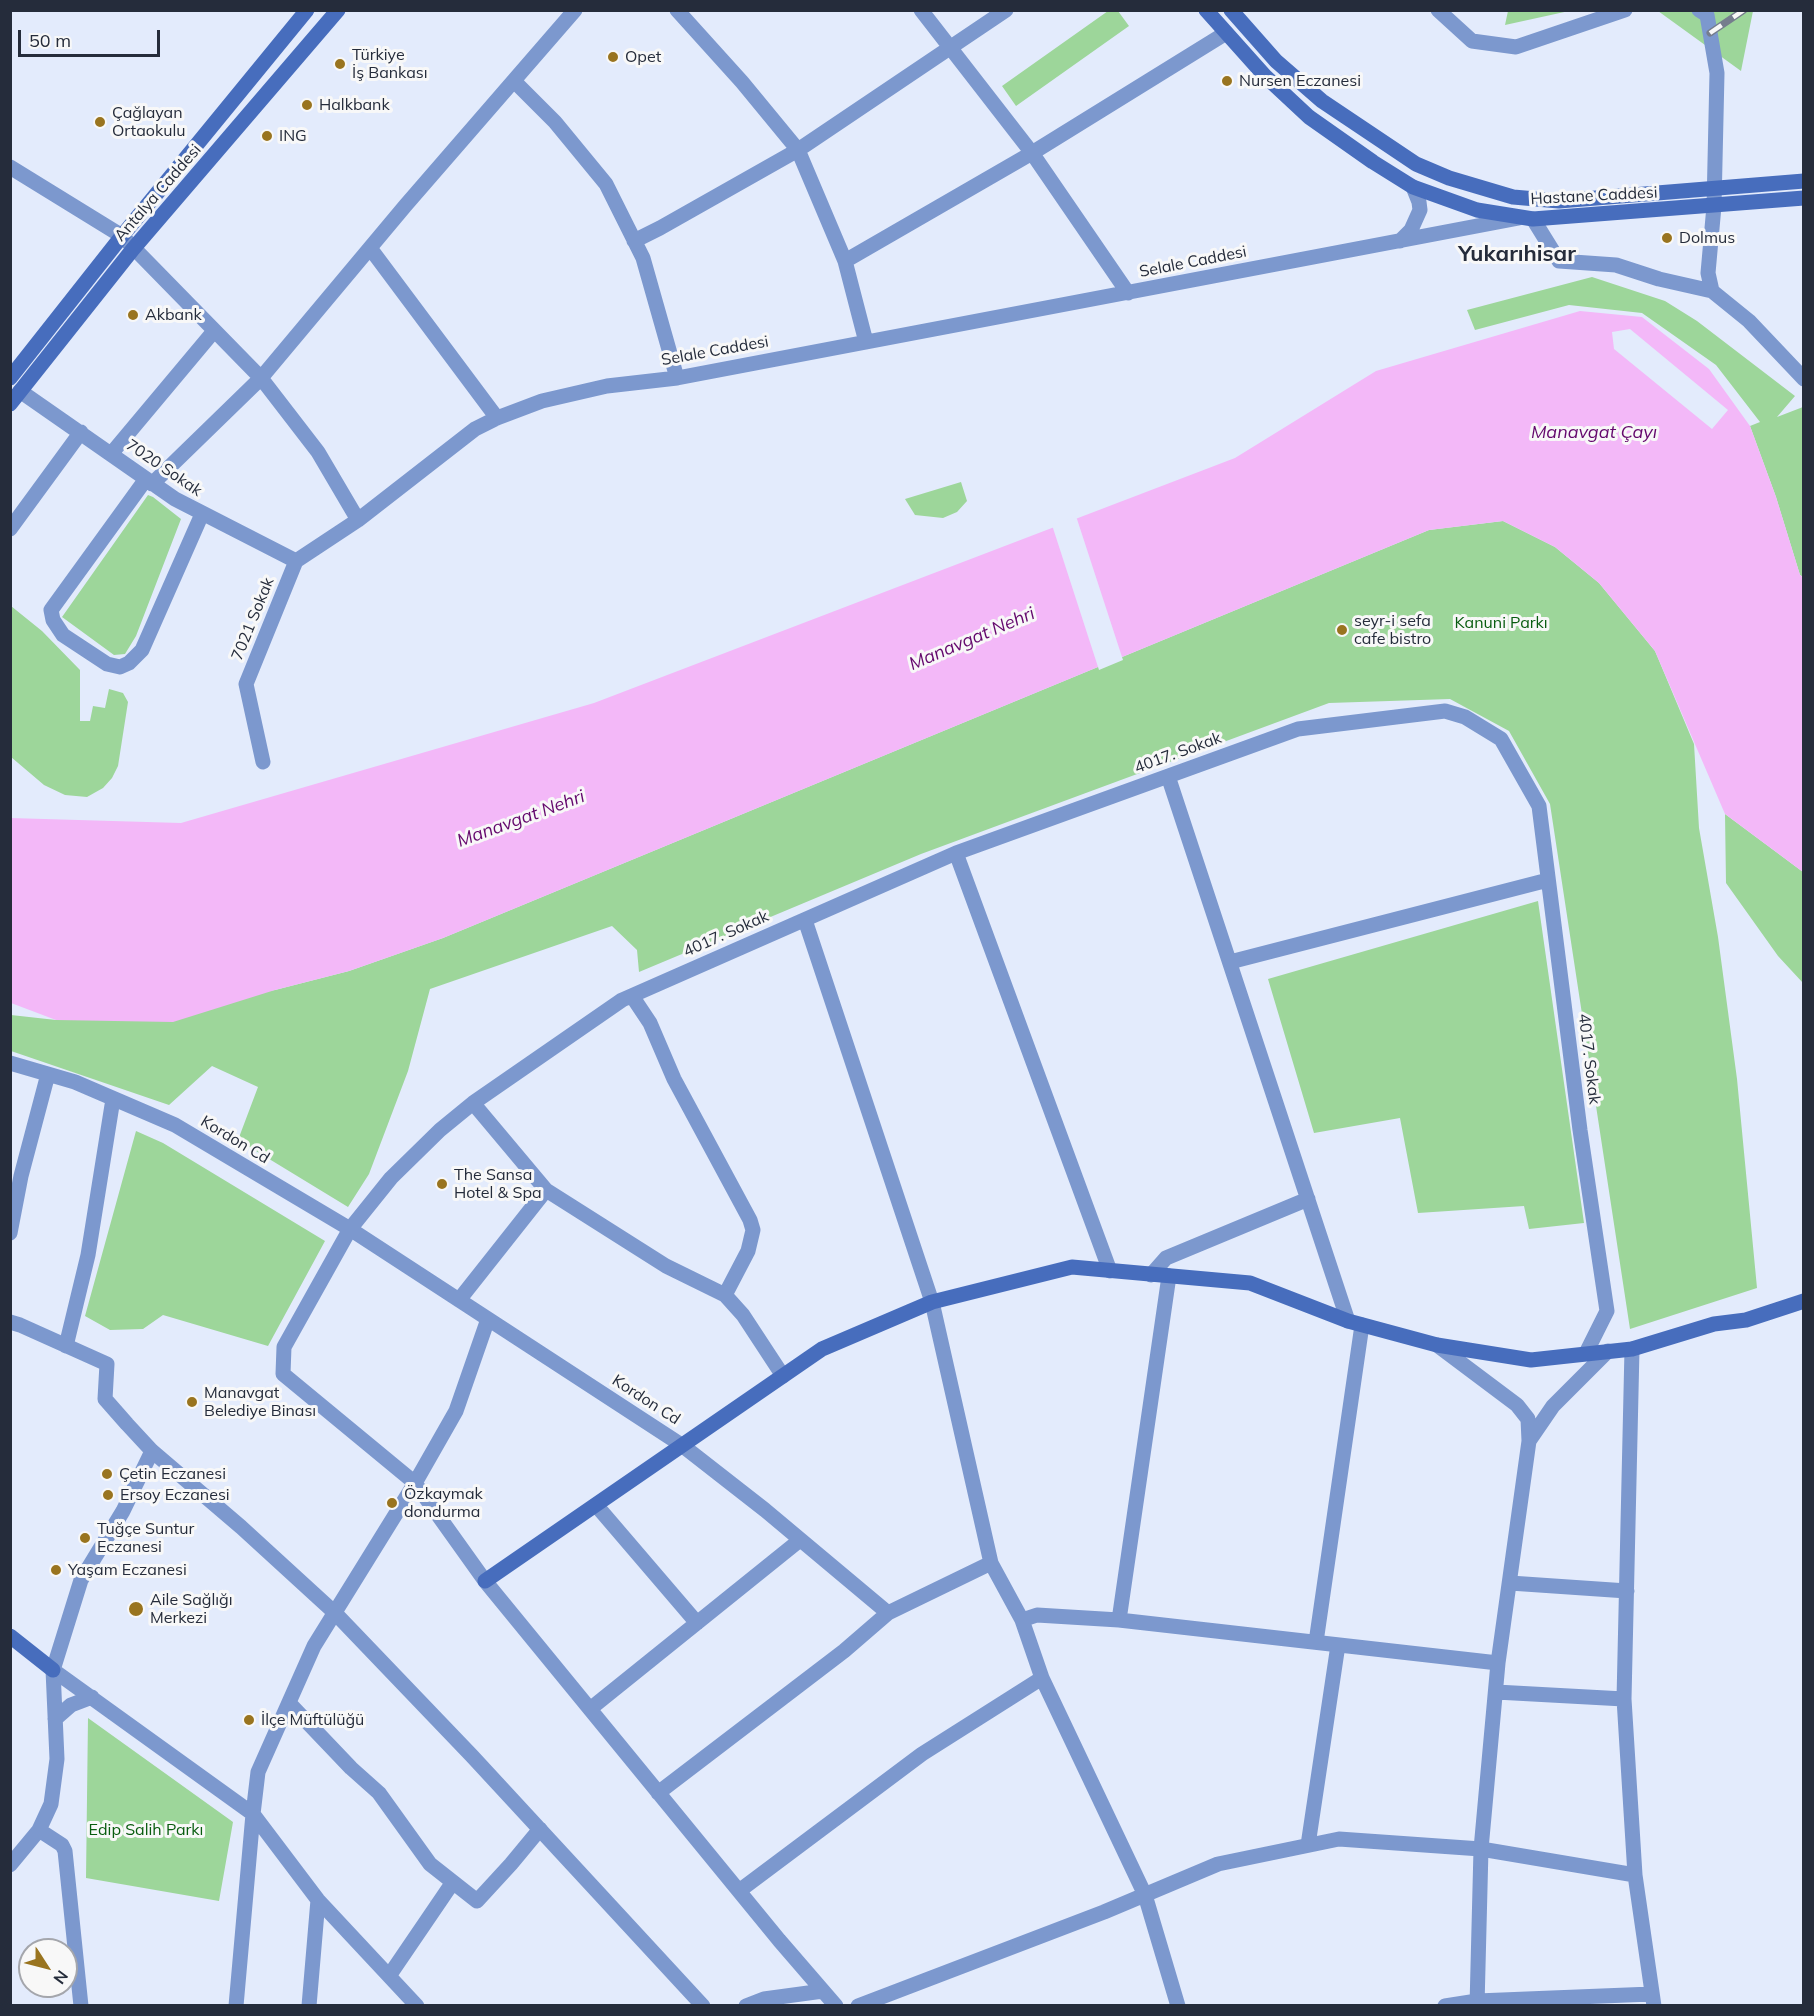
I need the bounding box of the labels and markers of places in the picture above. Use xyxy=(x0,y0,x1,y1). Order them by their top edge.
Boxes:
place label: Türkiye İş Bankası xyxy=(352,45,428,83)
place label: Opet xyxy=(625,47,661,67)
marker: Opet xyxy=(606,50,620,64)
marker: Türkiye İş Bankası xyxy=(333,57,347,71)
place label: Nursen Eczanesi xyxy=(1239,71,1361,91)
marker: Nursen Eczanesi xyxy=(1220,74,1234,88)
place label: Halkbank xyxy=(319,95,390,115)
marker: Halkbank xyxy=(300,98,314,112)
place label: Çağlayan Ortaokulu xyxy=(112,103,185,141)
marker: Çağlayan Ortaokulu xyxy=(93,115,107,129)
place label: ING xyxy=(279,126,307,146)
marker: ING xyxy=(260,129,274,143)
place label: Dolmus xyxy=(1679,228,1735,248)
marker: Dolmus xyxy=(1660,231,1674,245)
place label: Akbank xyxy=(145,305,202,325)
marker: Akbank xyxy=(126,308,140,322)
place label: seyr-i sefa cafe bistro xyxy=(1354,611,1431,649)
marker: seyr-i sefa cafe bistro xyxy=(1335,623,1349,637)
place label: The Sansa Hotel & Spa xyxy=(454,1165,542,1203)
marker: The Sansa Hotel & Spa xyxy=(435,1177,449,1191)
place label: Manavgat Belediye Binası xyxy=(204,1383,316,1421)
marker: Manavgat Belediye Binası xyxy=(185,1395,199,1409)
place label: Çetin Eczanesi xyxy=(119,1464,226,1484)
marker: Çetin Eczanesi xyxy=(100,1467,114,1481)
place label: Özkaymak dondurma xyxy=(404,1484,483,1522)
place label: Ersoy Eczanesi xyxy=(120,1485,230,1505)
marker: Ersoy Eczanesi xyxy=(101,1488,115,1502)
marker: Özkaymak dondurma xyxy=(385,1496,399,1510)
place label: Tuğçe Suntur Eczanesi xyxy=(97,1519,194,1557)
marker: Tuğçe Suntur Eczanesi xyxy=(78,1531,92,1545)
place label: Yaşam Eczanesi xyxy=(68,1560,187,1580)
marker: Yaşam Eczanesi xyxy=(49,1563,63,1577)
place label: Aile Sağlığı Merkezi xyxy=(150,1590,233,1628)
marker: Aile Sağlığı Merkezi xyxy=(127,1600,145,1618)
place label: İlçe Müftülüğü xyxy=(261,1710,364,1730)
marker: İlçe Müftülüğü xyxy=(242,1713,256,1727)

